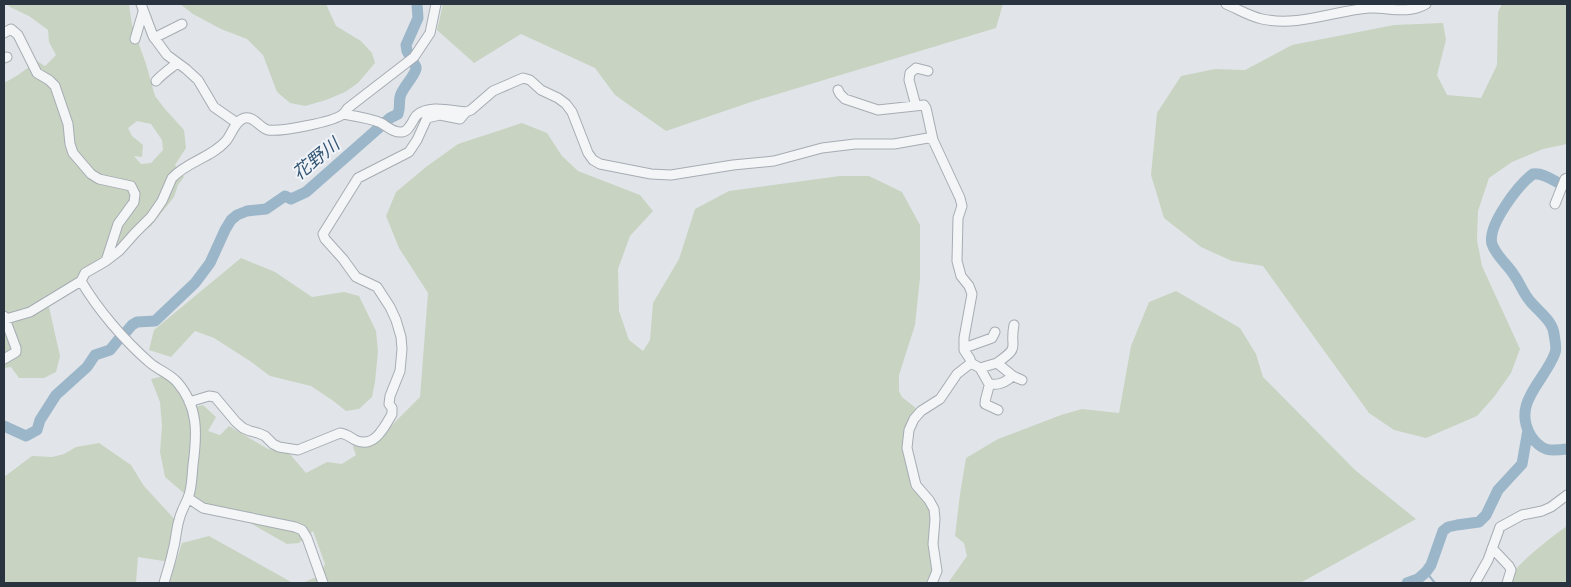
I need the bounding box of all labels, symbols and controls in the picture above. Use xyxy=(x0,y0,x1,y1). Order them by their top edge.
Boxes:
water label: 花野川 xyxy=(287,131,345,184)

